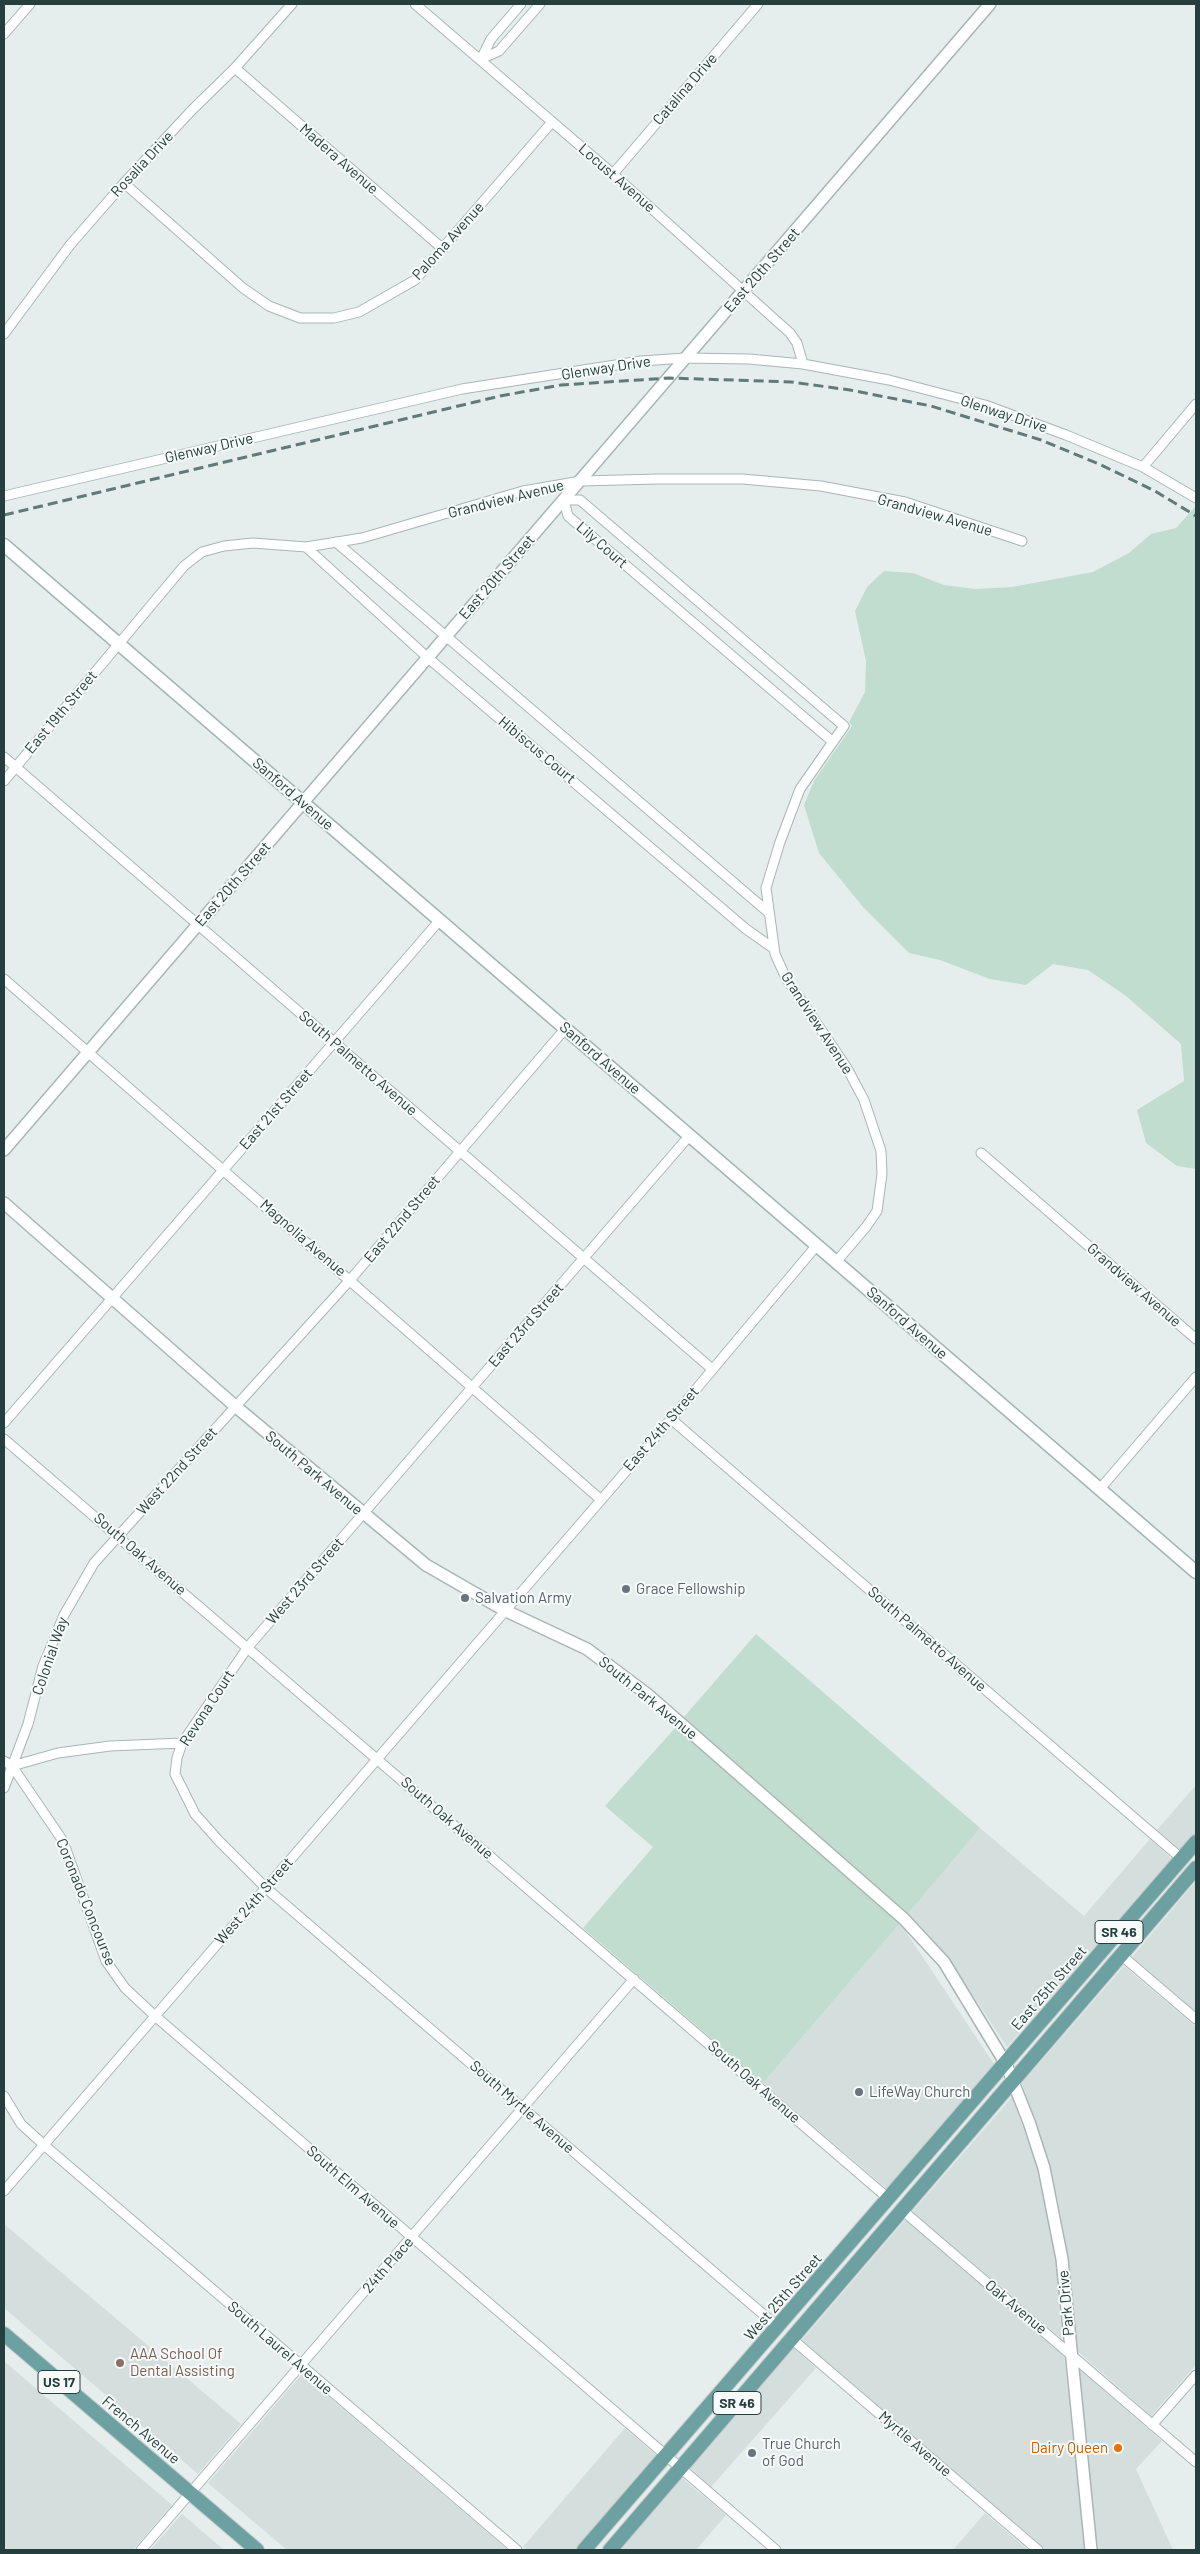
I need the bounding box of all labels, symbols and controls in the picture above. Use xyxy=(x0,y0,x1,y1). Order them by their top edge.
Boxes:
street label: Catalina Drive xyxy=(649,49,721,129)
street label: Madera Avenue xyxy=(296,120,382,198)
street label: Rosalia Drive xyxy=(107,127,177,201)
street label: Locust Avenue xyxy=(575,140,659,216)
street label: Paloma Avenue xyxy=(408,198,488,284)
street label: East 20th Street xyxy=(720,224,804,316)
street label: Glenway Drive xyxy=(560,352,652,384)
street label: Glenway Drive xyxy=(958,392,1050,436)
street label: Glenway Drive xyxy=(163,429,255,467)
street label: Grandview Avenue xyxy=(446,476,566,522)
street label: Grandview Avenue xyxy=(875,490,995,540)
street label: Lily Court xyxy=(573,518,631,572)
street label: East 20th Street xyxy=(455,531,539,623)
street label: East 19th Street xyxy=(21,667,101,757)
street label: Hibiscus Court xyxy=(495,712,579,788)
street label: Sanford Avenue xyxy=(249,754,337,834)
street label: East 20th Street xyxy=(191,838,275,930)
street label: Grandview Avenue xyxy=(777,968,857,1078)
street label: South Palmetto Avenue xyxy=(295,1007,421,1119)
street label: Sanford Avenue xyxy=(556,1018,644,1098)
street label: East 21st Street xyxy=(236,1065,316,1153)
street label: East 22nd Street xyxy=(360,1172,444,1266)
street label: Magnolia Avenue xyxy=(256,1196,350,1280)
street label: Grandview Avenue xyxy=(1083,1239,1185,1331)
street label: East 23rd Street xyxy=(485,1279,567,1371)
street label: Sanford Avenue xyxy=(863,1283,951,1363)
street label: East 24th Street xyxy=(619,1383,703,1475)
street label: West 22nd Street xyxy=(133,1423,221,1519)
street label: South Park Avenue xyxy=(262,1427,366,1519)
street label: South Oak Avenue xyxy=(90,1509,190,1599)
street label: West 23rd Street xyxy=(262,1534,348,1628)
place label: Grace Fellowship xyxy=(636,1580,745,1598)
marker: Grace Fellowship xyxy=(620,1583,632,1595)
street label: South Palmetto Avenue xyxy=(864,1583,990,1695)
place label: Salvation Army xyxy=(475,1589,572,1607)
marker: Salvation Army xyxy=(459,1592,471,1604)
street label: Colonial Way xyxy=(28,1614,72,1698)
street label: South Park Avenue xyxy=(595,1653,701,1743)
street label: Revona Court xyxy=(176,1667,238,1749)
street label: South Oak Avenue xyxy=(397,1773,497,1863)
street label: Coronado Concourse xyxy=(52,1836,120,1968)
street label: West 24th Street xyxy=(211,1854,297,1948)
road number: SR 46 xyxy=(1095,1920,1143,1944)
street label: East 25th Street xyxy=(1008,1942,1090,2034)
street label: South Oak Avenue xyxy=(704,2037,804,2127)
street label: South Myrtle Avenue xyxy=(466,2057,578,2157)
place label: LifeWay Church xyxy=(869,2083,970,2101)
marker: LifeWay Church xyxy=(853,2086,865,2098)
street label: South Elm Avenue xyxy=(303,2142,403,2232)
street label: 24th Place xyxy=(359,2233,417,2297)
street label: West 25th Street xyxy=(740,2250,826,2344)
street label: Park Drive xyxy=(1054,2269,1078,2337)
street label: Oak Avenue xyxy=(981,2276,1051,2338)
street label: South Laurel Avenue xyxy=(224,2297,336,2399)
place label: AAA School Of Dental Assisting xyxy=(130,2345,235,2380)
marker: AAA School Of Dental Assisting xyxy=(114,2357,126,2369)
road number: US 17 xyxy=(38,2370,80,2394)
street label: French Avenue xyxy=(98,2392,184,2468)
road number: SR 46 xyxy=(713,2392,761,2414)
street label: Myrtle Avenue xyxy=(875,2407,955,2481)
place label: True Church of God xyxy=(762,2435,841,2470)
place label: Dairy Queen xyxy=(1031,2439,1108,2457)
marker: Dairy Queen xyxy=(1112,2442,1124,2454)
marker: True Church of God xyxy=(746,2447,758,2459)

